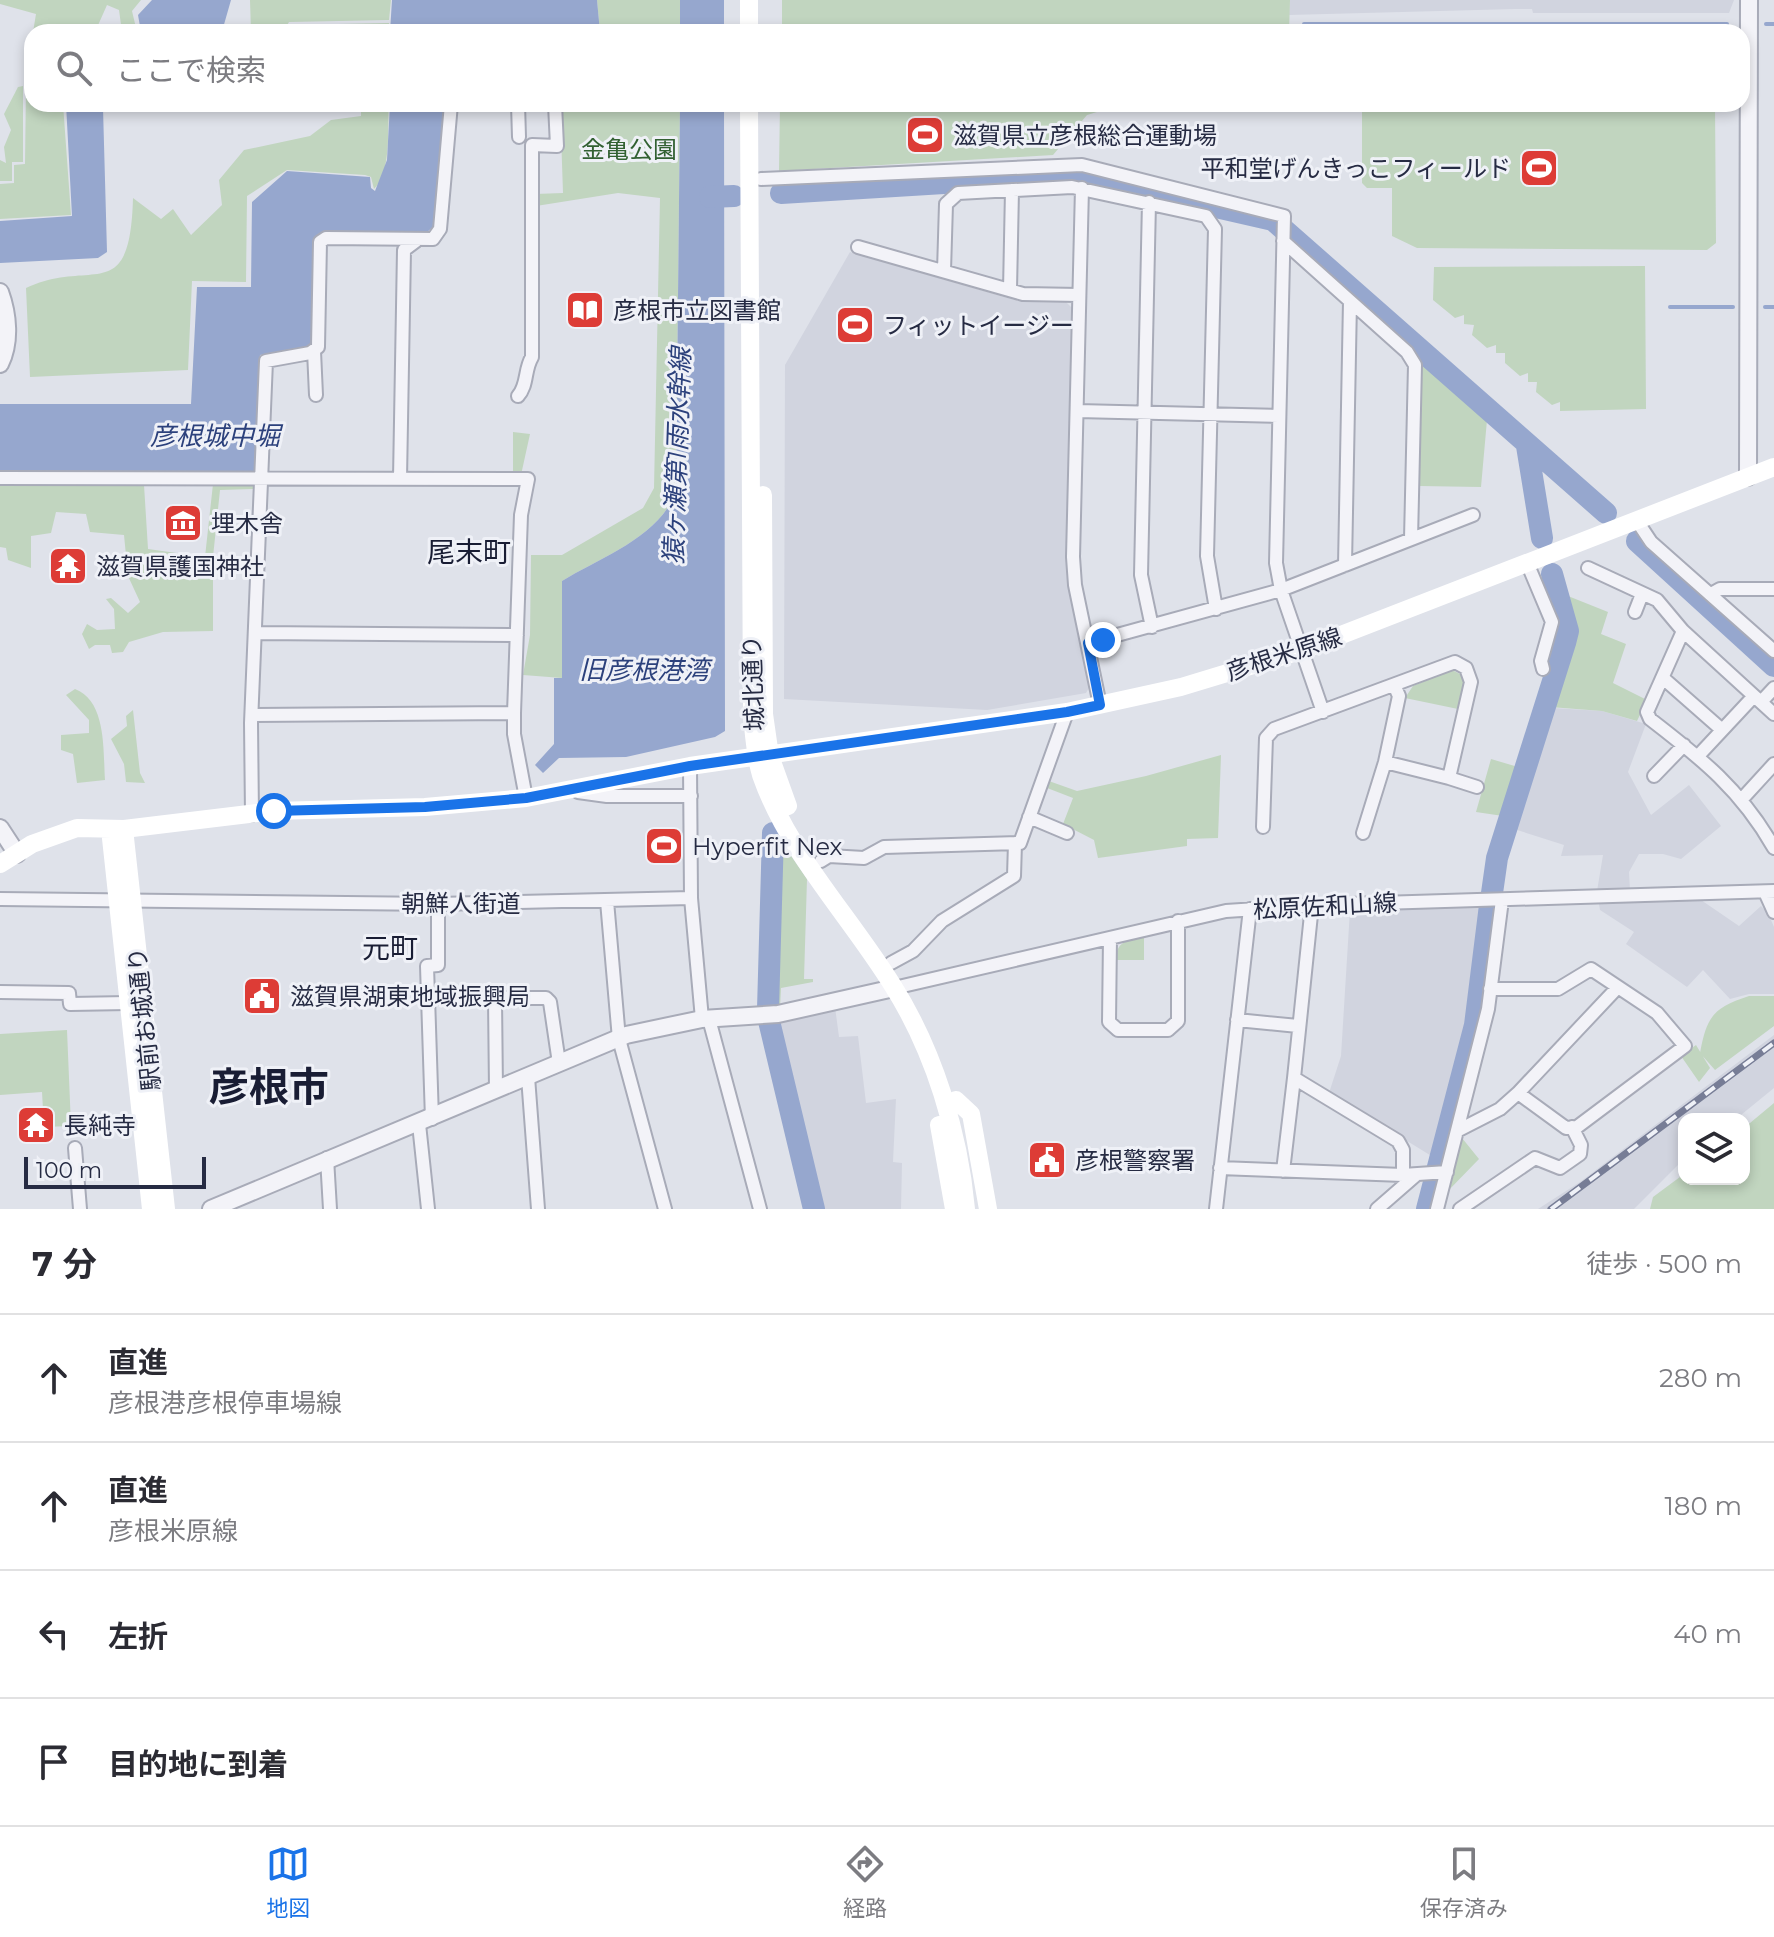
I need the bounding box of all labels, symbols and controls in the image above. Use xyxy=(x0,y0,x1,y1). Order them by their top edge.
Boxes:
search box xyxy=(24,24,1750,112)
icon: search xyxy=(52,46,96,90)
text: ここで検索 xyxy=(116,52,266,89)
sports icon: 滋賀県立彦根総合運動場 xyxy=(904,114,946,156)
place label: 滋賀県立彦根総合運動場 xyxy=(953,121,1217,150)
park label: 金亀公園 xyxy=(581,135,677,164)
sports icon: 平和堂げんきっこフィールド xyxy=(1518,147,1560,189)
place label: 平和堂げんきっこフィールド xyxy=(1200,154,1511,183)
library icon: 彦根市立図書館 xyxy=(564,289,606,331)
place label: 彦根市立図書館 xyxy=(613,296,781,325)
sports icon: フィットイージー xyxy=(834,304,876,346)
place label: フィットイージー xyxy=(883,311,1074,340)
water label: 猿ヶ瀬第1雨水幹線 xyxy=(657,344,697,565)
water label: 彦根城中堀 xyxy=(150,420,284,452)
museum icon: 埋木舎 xyxy=(162,502,204,544)
place label: 埋木舎 xyxy=(211,509,283,538)
district label: 尾末町 xyxy=(427,535,511,569)
temple icon: 滋賀県護国神社 xyxy=(47,545,89,587)
place label: 滋賀県護国神社 xyxy=(96,552,264,581)
route end xyxy=(1085,622,1121,658)
street label: 彦根米原線 xyxy=(1222,622,1346,686)
street label: 城北通り xyxy=(737,635,769,731)
water label: 旧彦根港湾 xyxy=(579,654,713,686)
route start xyxy=(256,793,292,829)
sports icon: Hyperfit Nex xyxy=(643,825,685,867)
place label: Hyperfit Nex xyxy=(692,832,843,861)
street label: 松原佐和山線 xyxy=(1252,888,1398,924)
street label: 朝鮮人街道 xyxy=(401,889,521,918)
district label: 元町 xyxy=(362,931,418,965)
street label: 駅前お城通り xyxy=(122,946,166,1092)
public building icon: 滋賀県湖東地域振興局 xyxy=(241,975,283,1017)
place label: 滋賀県湖東地域振興局 xyxy=(290,982,530,1011)
district label: 彦根市 xyxy=(209,1062,329,1111)
temple icon: 長純寺 xyxy=(15,1104,57,1146)
place label: 長純寺 xyxy=(64,1111,136,1140)
map controls xyxy=(1678,1113,1750,1185)
button: layers xyxy=(1678,1113,1750,1185)
public building icon: 彦根警察署 xyxy=(1026,1139,1068,1181)
place label: 彦根警察署 xyxy=(1075,1146,1195,1175)
scale bar xyxy=(24,1153,206,1189)
text: 100 m xyxy=(36,1157,102,1184)
text: 7 分 xyxy=(32,1243,97,1285)
text: 徒歩 · 500 m xyxy=(1586,1248,1742,1280)
text: 直進 xyxy=(108,1344,168,1381)
icon: ahead xyxy=(32,1356,76,1400)
text: 280 m xyxy=(1659,1362,1742,1394)
text: 彦根港彦根停車場線 xyxy=(108,1387,342,1419)
text: 直進 xyxy=(108,1472,168,1509)
icon: ahead xyxy=(32,1484,76,1528)
text: 180 m xyxy=(1664,1490,1742,1522)
text: 彦根米原線 xyxy=(108,1515,238,1547)
icon: left xyxy=(32,1612,76,1656)
text: 左折 xyxy=(108,1618,168,1655)
text: 40 m xyxy=(1673,1618,1742,1650)
icon: arrive xyxy=(32,1740,76,1784)
text: 目的地に到着 xyxy=(108,1746,288,1783)
tab: 地図 xyxy=(266,1842,310,1922)
tab: 経路 xyxy=(843,1842,887,1922)
tab: 保存済み xyxy=(1420,1842,1508,1922)

